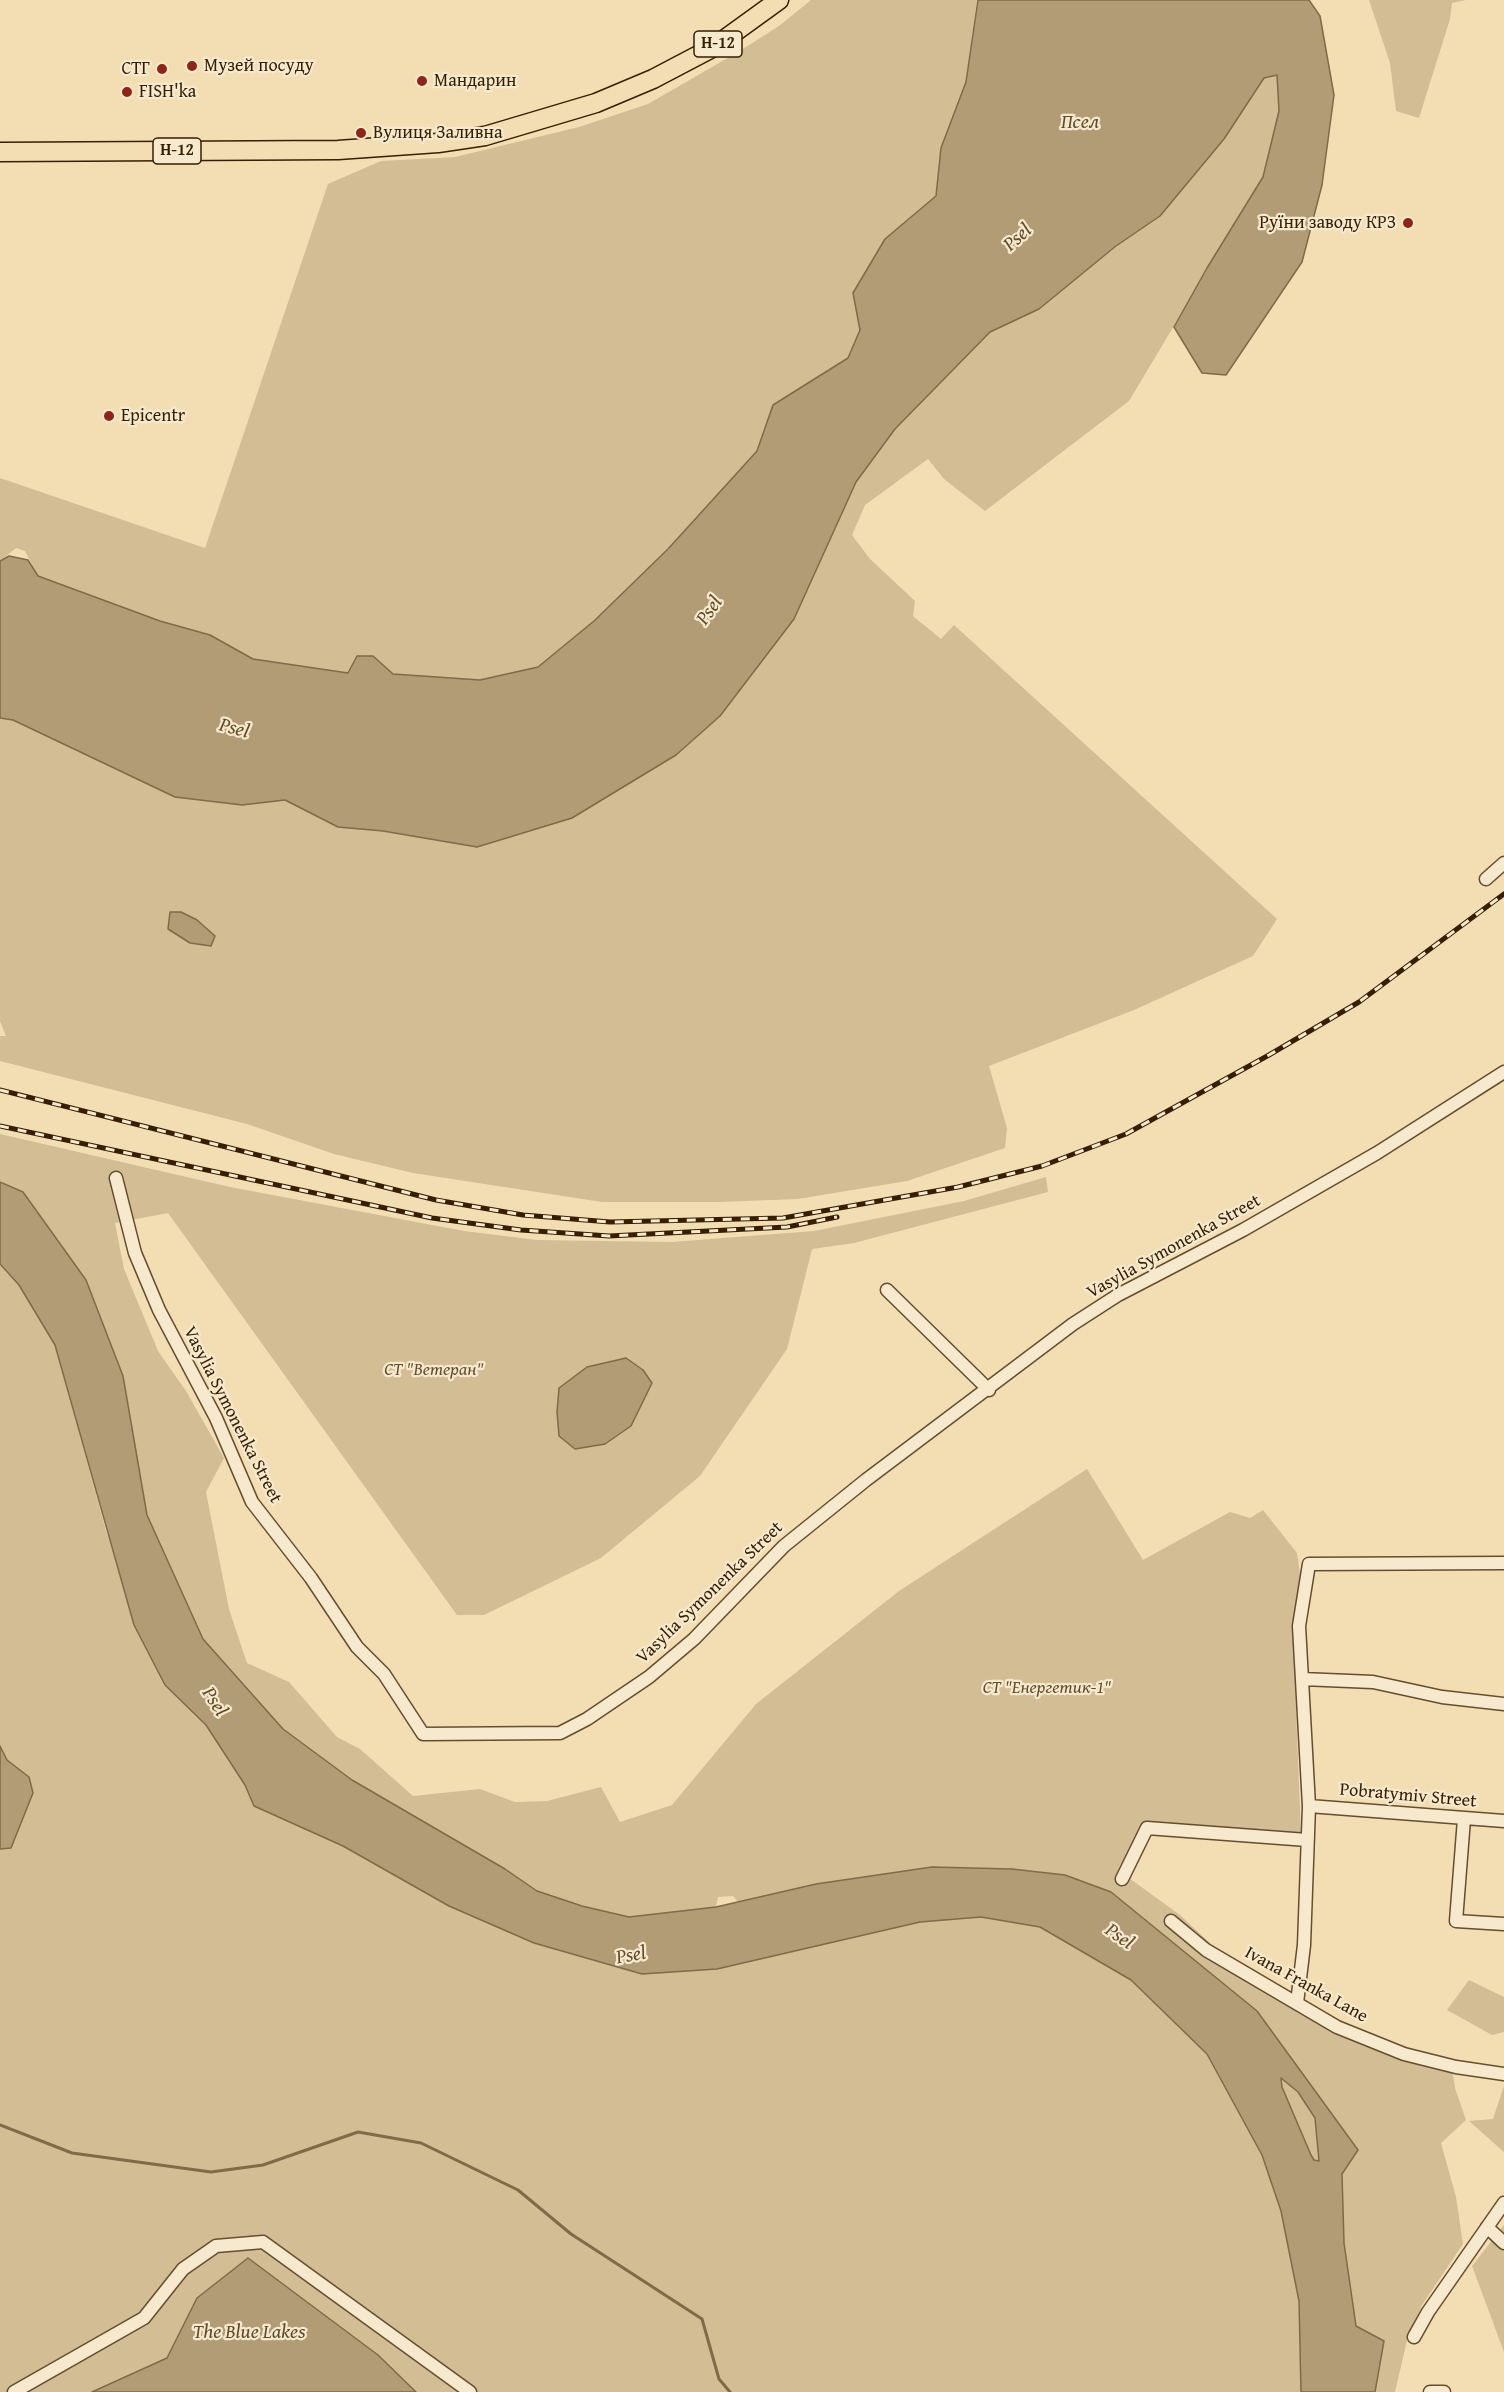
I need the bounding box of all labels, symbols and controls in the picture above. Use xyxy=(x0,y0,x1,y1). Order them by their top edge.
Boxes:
road number: Н-12 xyxy=(694,31,742,57)
place label: Музей посуду xyxy=(204,55,314,77)
place label: СТГ xyxy=(121,58,150,80)
marker: Музей посуду xyxy=(185,59,199,73)
marker: СТГ xyxy=(155,62,169,76)
place label: Мандарин xyxy=(434,70,516,92)
marker: Мандарин xyxy=(415,74,429,88)
place label: FISH'ka xyxy=(139,81,196,103)
marker: FISH'ka xyxy=(120,85,134,99)
water label: Псел xyxy=(1061,111,1099,135)
place label: Вулиця Заливна xyxy=(373,122,503,144)
marker: Вулиця Заливна xyxy=(354,126,368,140)
road number: Н-12 xyxy=(153,138,201,164)
place label: Руїни заводу КРЗ xyxy=(1259,212,1396,234)
marker: Руїни заводу КРЗ xyxy=(1401,216,1415,230)
water label: Psel xyxy=(999,219,1037,257)
place label: Epicentr xyxy=(121,405,185,427)
marker: Epicentr xyxy=(102,409,116,423)
water label: Psel xyxy=(692,592,728,630)
water label: Psel xyxy=(216,714,252,744)
street label: Vasylia Symonenka Street xyxy=(1083,1190,1265,1304)
street label: Vasylia Symonenka Street xyxy=(178,1323,286,1507)
park label: СТ "Ветеран" xyxy=(384,1359,484,1381)
street label: Vasylia Symonenka Street xyxy=(632,1517,788,1669)
park label: СТ "Енергетик-1" xyxy=(983,1677,1111,1699)
water label: Psel xyxy=(196,1683,232,1721)
street label: Pobratymiv Street xyxy=(1339,1779,1477,1813)
water label: Psel xyxy=(1100,1919,1138,1955)
water label: Psel xyxy=(614,1942,648,1970)
street label: Ivana Franka Lane xyxy=(1241,1942,1371,2028)
water label: The Blue Lakes xyxy=(193,2321,305,2345)

